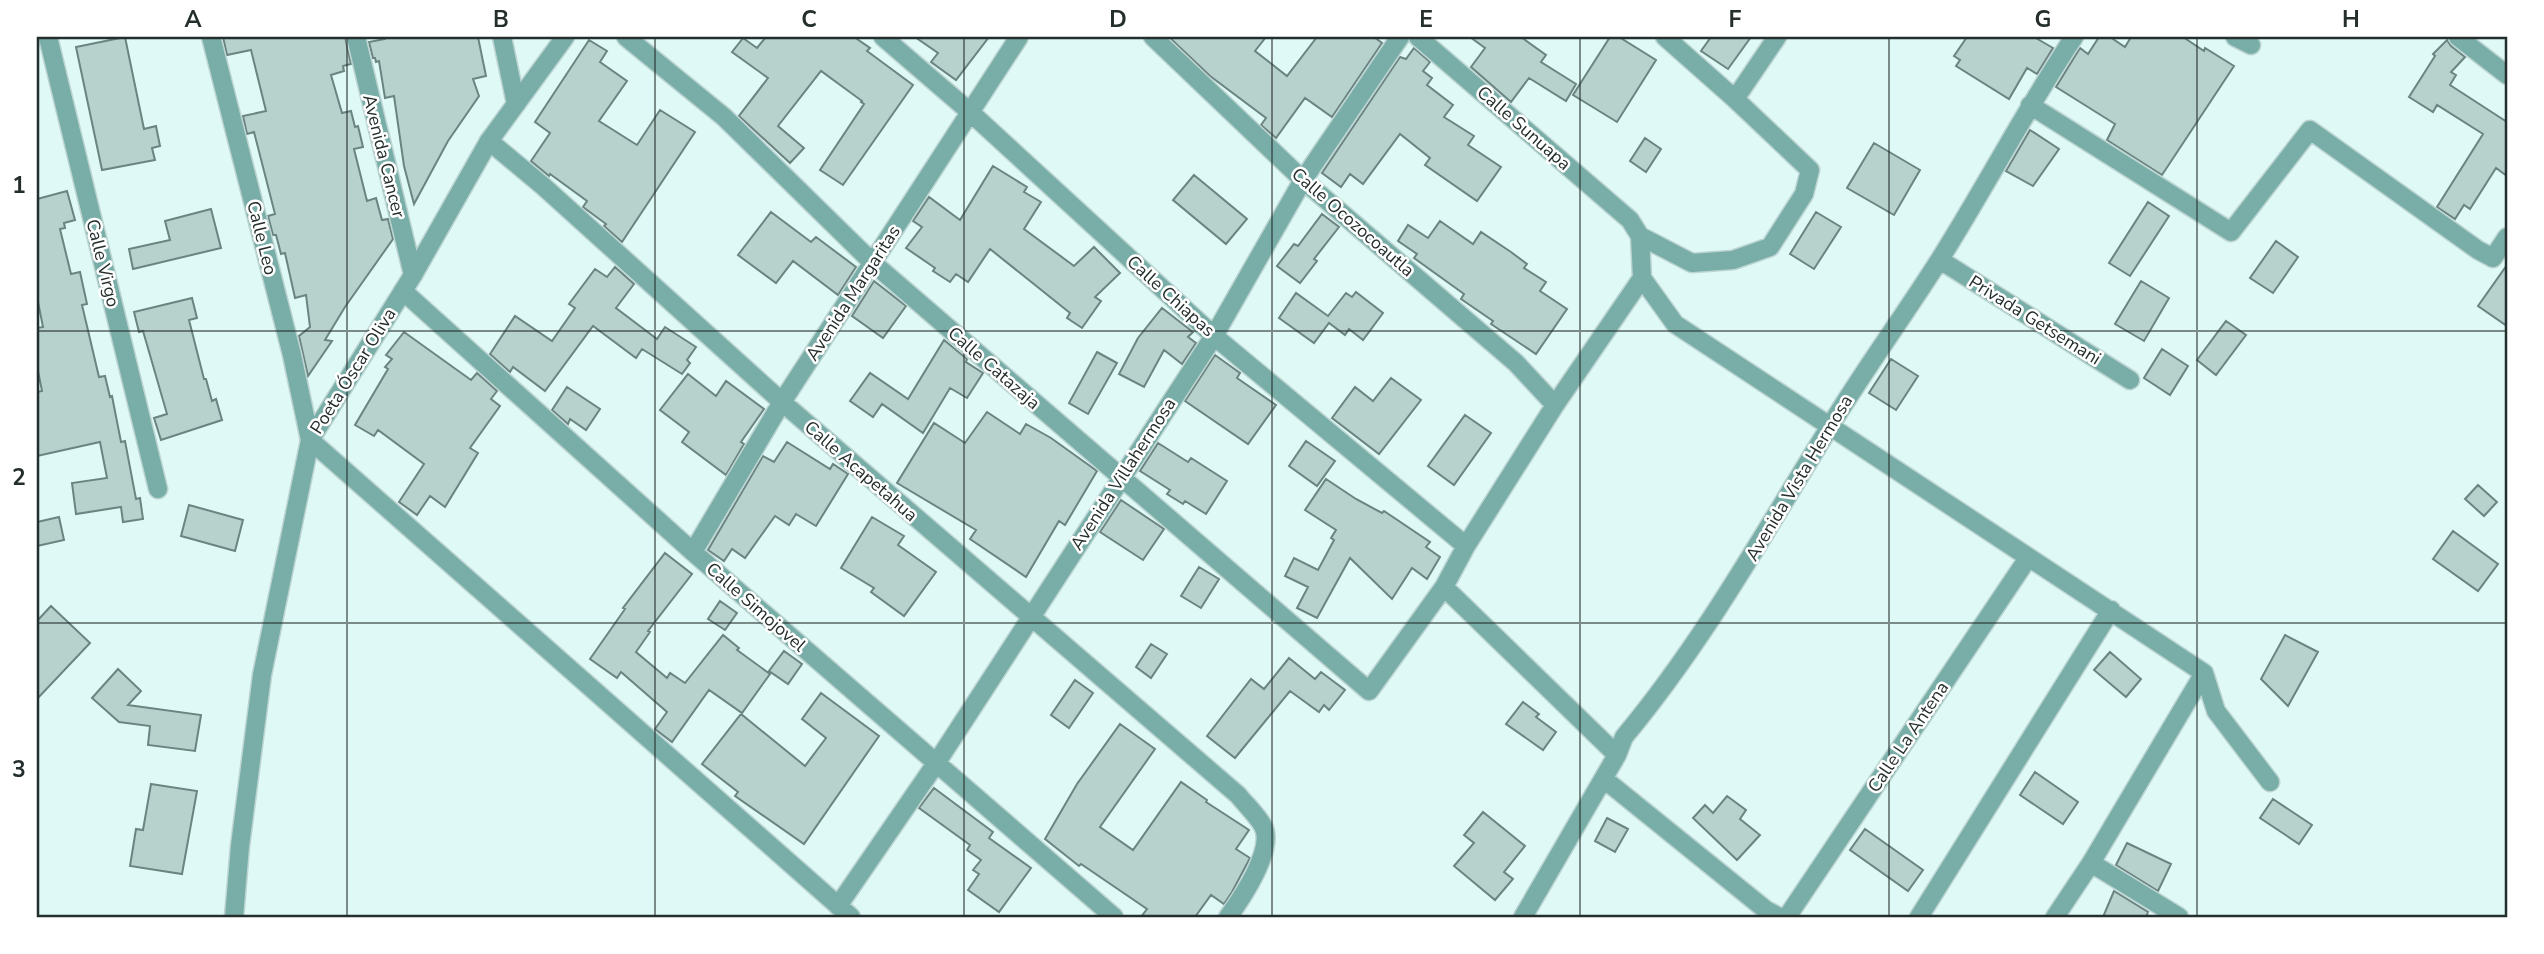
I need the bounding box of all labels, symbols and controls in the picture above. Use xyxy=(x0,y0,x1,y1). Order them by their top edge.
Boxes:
text: A xyxy=(184,4,202,35)
text: B xyxy=(493,4,509,35)
text: C xyxy=(801,4,817,35)
text: D xyxy=(1109,4,1127,35)
text: E xyxy=(1419,4,1433,35)
text: F xyxy=(1729,4,1742,35)
text: G xyxy=(2035,4,2051,35)
text: H xyxy=(2342,4,2360,35)
street label: Calle Sunuapa xyxy=(1472,80,1576,176)
street label: Avenida Cancer xyxy=(357,92,411,221)
street label: Calle Ocozocoautla xyxy=(1287,162,1419,282)
text: 1 xyxy=(12,170,26,201)
street label: Calle Leo xyxy=(241,199,283,277)
street label: Calle Virgo xyxy=(81,217,125,309)
street label: Avenida Margaritas xyxy=(800,221,906,365)
street label: Calle Chiapas xyxy=(1122,250,1220,342)
street label: Privada Getsemani xyxy=(1964,270,2106,370)
street label: Poeta Óscar Oliva xyxy=(305,303,401,439)
street label: Calle Catazaja xyxy=(943,321,1045,415)
street label: Avenida Vista Hermosa xyxy=(1740,391,1858,565)
street label: Avenida Villahermosa xyxy=(1065,393,1181,555)
street label: Calle Acapetahua xyxy=(799,415,923,527)
text: 2 xyxy=(12,462,26,493)
street label: Calle Simojovel xyxy=(701,557,812,657)
street label: Calle La Antena xyxy=(1862,677,1954,797)
text: 3 xyxy=(12,754,26,785)

